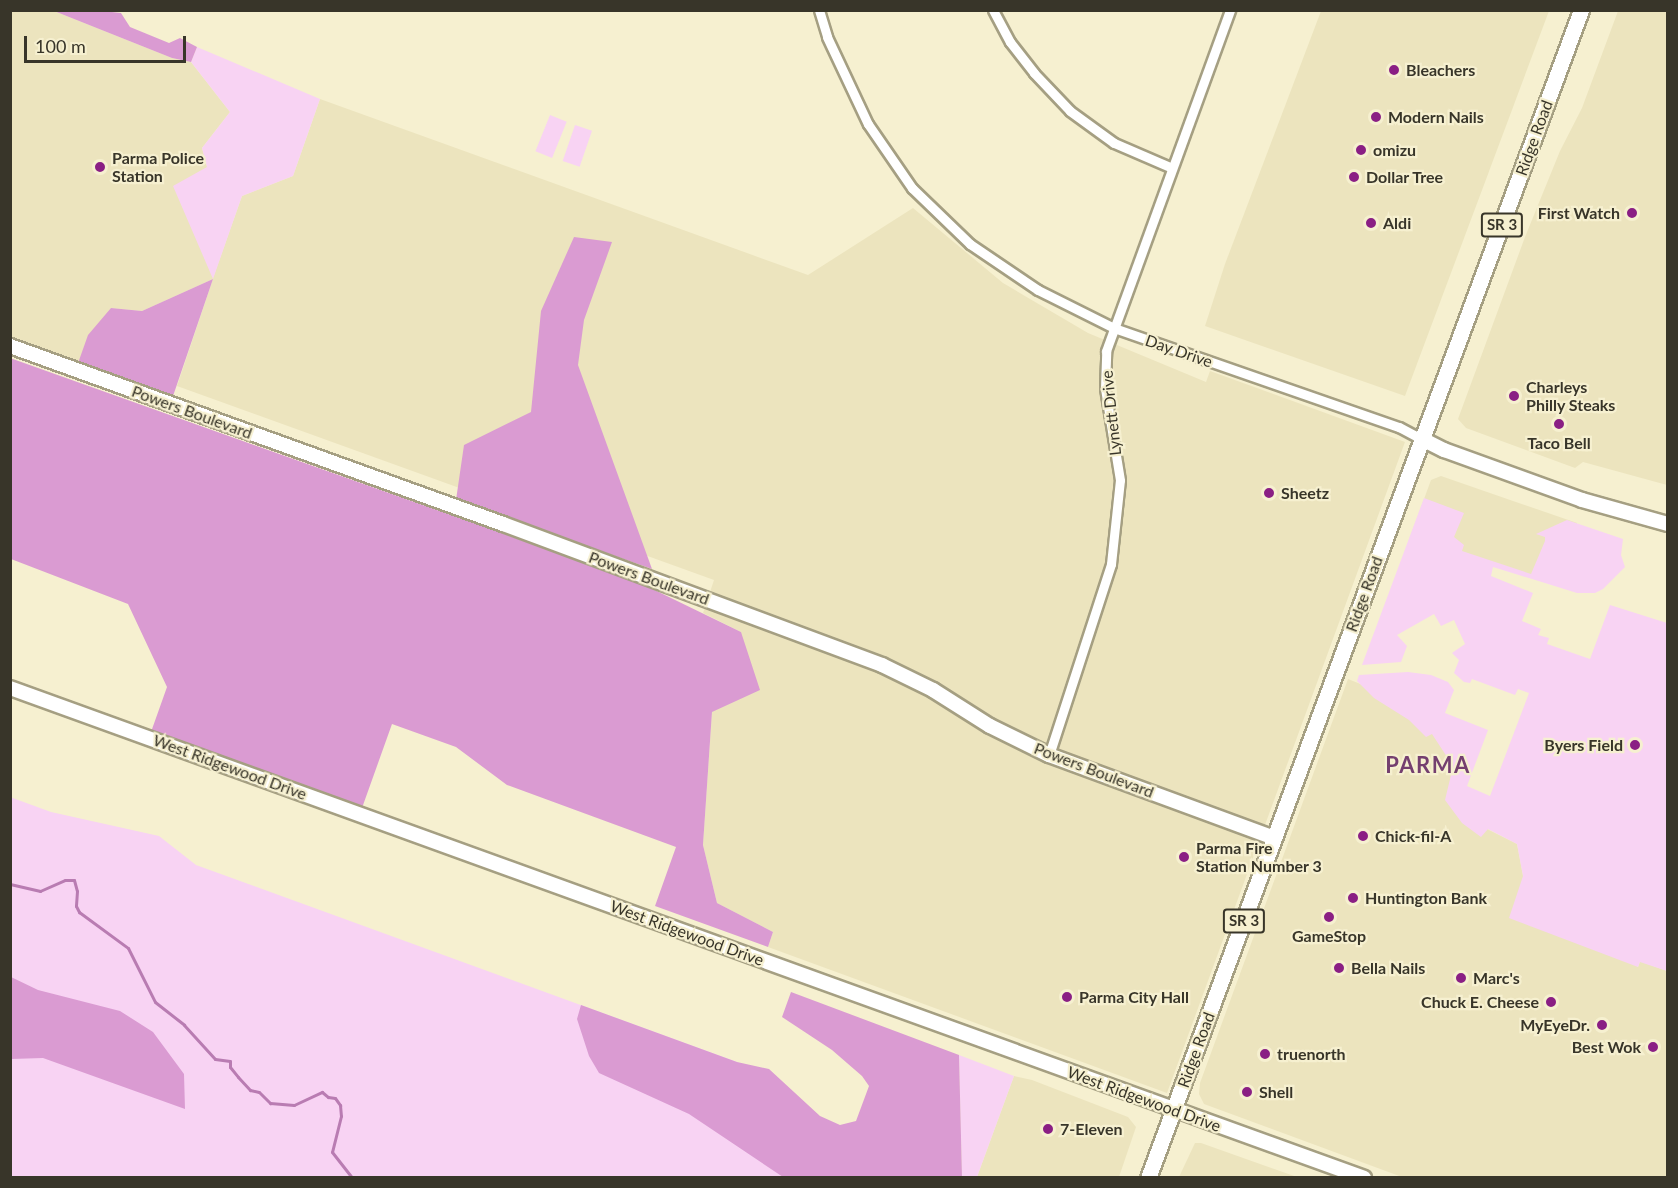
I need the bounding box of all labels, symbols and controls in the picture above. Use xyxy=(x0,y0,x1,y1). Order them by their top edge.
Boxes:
scale bar xyxy=(27,24,189,62)
text: 100 m xyxy=(35,35,86,57)
place label: Bleachers xyxy=(1406,60,1475,80)
marker: Bleachers xyxy=(1387,63,1401,77)
street label: Ridge Road xyxy=(1511,98,1557,178)
place label: Modern Nails xyxy=(1388,107,1484,127)
marker: Modern Nails xyxy=(1369,110,1383,124)
place label: omizu xyxy=(1373,140,1416,160)
marker: omizu xyxy=(1354,143,1368,157)
place label: Parma Police Station xyxy=(112,148,204,186)
marker: Parma Police Station xyxy=(93,160,107,174)
place label: Dollar Tree xyxy=(1366,167,1444,187)
marker: Dollar Tree xyxy=(1347,170,1361,184)
place label: First Watch xyxy=(1538,203,1620,223)
marker: First Watch xyxy=(1625,206,1639,220)
place label: Aldi xyxy=(1383,213,1411,233)
road number: SR 3 xyxy=(1480,213,1524,237)
marker: Aldi xyxy=(1364,216,1378,230)
street label: Day Drive xyxy=(1143,330,1215,372)
street label: Lynett Drive xyxy=(1097,370,1125,456)
place label: Charleys Philly Steaks xyxy=(1526,377,1616,415)
street label: Powers Boulevard xyxy=(129,381,255,443)
marker: Charleys Philly Steaks xyxy=(1507,389,1521,403)
marker: Taco Bell xyxy=(1552,417,1566,431)
place label: Taco Bell xyxy=(1527,433,1591,453)
place label: Sheetz xyxy=(1281,483,1329,503)
marker: Sheetz xyxy=(1262,486,1276,500)
street label: Powers Boulevard xyxy=(586,547,712,609)
street label: Ridge Road xyxy=(1341,554,1387,634)
street label: West Ridgewood Drive xyxy=(151,730,309,804)
place label: Byers Field xyxy=(1544,735,1623,755)
street label: Powers Boulevard xyxy=(1031,738,1157,802)
marker: Byers Field xyxy=(1628,738,1642,752)
district label: PARMA xyxy=(1385,752,1471,778)
place label: Chick-fil-A xyxy=(1375,826,1451,846)
marker: Chick-fil-A xyxy=(1356,829,1370,843)
place label: Parma Fire Station Number 3 xyxy=(1196,838,1322,876)
marker: Parma Fire Station Number 3 xyxy=(1177,850,1191,864)
place label: Huntington Bank xyxy=(1365,888,1487,908)
marker: Huntington Bank xyxy=(1346,891,1360,905)
street label: West Ridgewood Drive xyxy=(608,896,766,970)
road number: SR 3 xyxy=(1222,909,1266,933)
marker: GameStop xyxy=(1322,910,1336,924)
place label: GameStop xyxy=(1292,926,1366,946)
place label: Bella Nails xyxy=(1351,958,1425,978)
marker: Bella Nails xyxy=(1332,961,1346,975)
place label: Marc's xyxy=(1473,968,1520,988)
marker: Marc's xyxy=(1454,971,1468,985)
place label: Parma City Hall xyxy=(1079,987,1189,1007)
marker: Parma City Hall xyxy=(1060,990,1074,1004)
place label: Chuck E. Cheese xyxy=(1421,992,1539,1012)
marker: Chuck E. Cheese xyxy=(1544,995,1558,1009)
street label: Ridge Road xyxy=(1173,1010,1219,1090)
place label: MyEyeDr. xyxy=(1520,1015,1590,1035)
marker: MyEyeDr. xyxy=(1595,1018,1609,1032)
place label: Best Wok xyxy=(1572,1037,1641,1057)
marker: Best Wok xyxy=(1646,1040,1660,1054)
place label: truenorth xyxy=(1277,1044,1346,1064)
marker: truenorth xyxy=(1258,1047,1272,1061)
street label: West Ridgewood Drive xyxy=(1065,1062,1223,1136)
place label: Shell xyxy=(1259,1082,1293,1102)
marker: Shell xyxy=(1240,1085,1254,1099)
place label: 7-Eleven xyxy=(1060,1119,1122,1139)
marker: 7-Eleven xyxy=(1041,1122,1055,1136)

